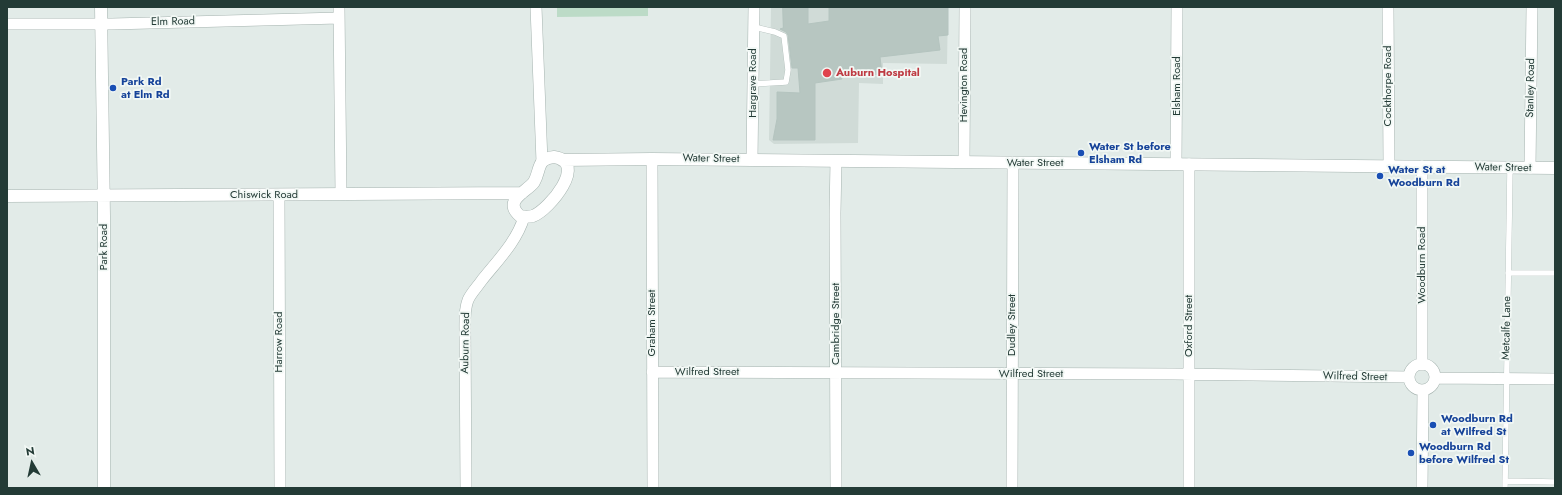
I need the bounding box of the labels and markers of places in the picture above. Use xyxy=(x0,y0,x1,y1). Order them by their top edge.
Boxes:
place label: Auburn Hospital xyxy=(836,66,920,80)
marker: Auburn Hospital xyxy=(821,67,833,79)
place label: Park Rd at Elm Rd xyxy=(121,75,170,101)
marker: Park Rd at Elm Rd xyxy=(108,83,118,93)
place label: Water St before Elsham Rd xyxy=(1089,140,1171,166)
marker: Water St before Elsham Rd xyxy=(1076,148,1086,158)
place label: Water St at Woodburn Rd xyxy=(1388,163,1460,189)
marker: Water St at Woodburn Rd xyxy=(1375,171,1385,181)
place label: Woodburn Rd at Wilfred St xyxy=(1441,412,1513,438)
marker: Woodburn Rd at Wilfred St xyxy=(1428,420,1438,430)
place label: Woodburn Rd before Wilfred St xyxy=(1419,440,1509,466)
marker: Woodburn Rd before Wilfred St xyxy=(1406,448,1416,458)

